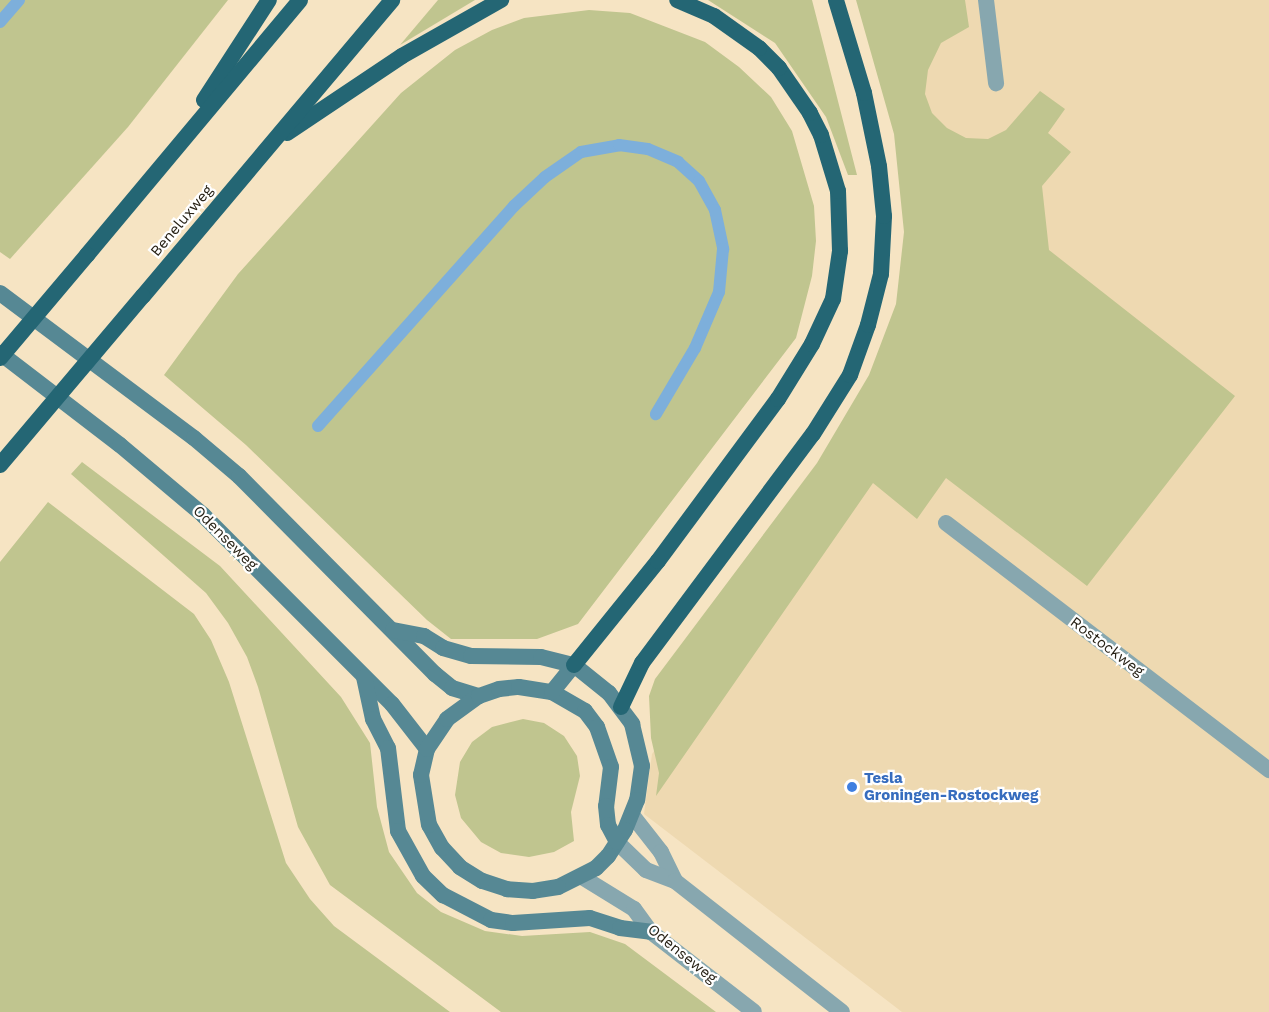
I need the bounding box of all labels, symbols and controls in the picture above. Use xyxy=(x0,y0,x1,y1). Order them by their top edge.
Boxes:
street label: Beneluxweg xyxy=(147,182,217,260)
street label: Odenseweg xyxy=(189,502,261,574)
street label: Rostockweg xyxy=(1067,613,1147,681)
place label: Tesla Groningen-Rostockweg xyxy=(864,769,1038,804)
marker: Tesla Groningen-Rostockweg xyxy=(845,780,859,794)
street label: Odenseweg xyxy=(644,921,720,987)

